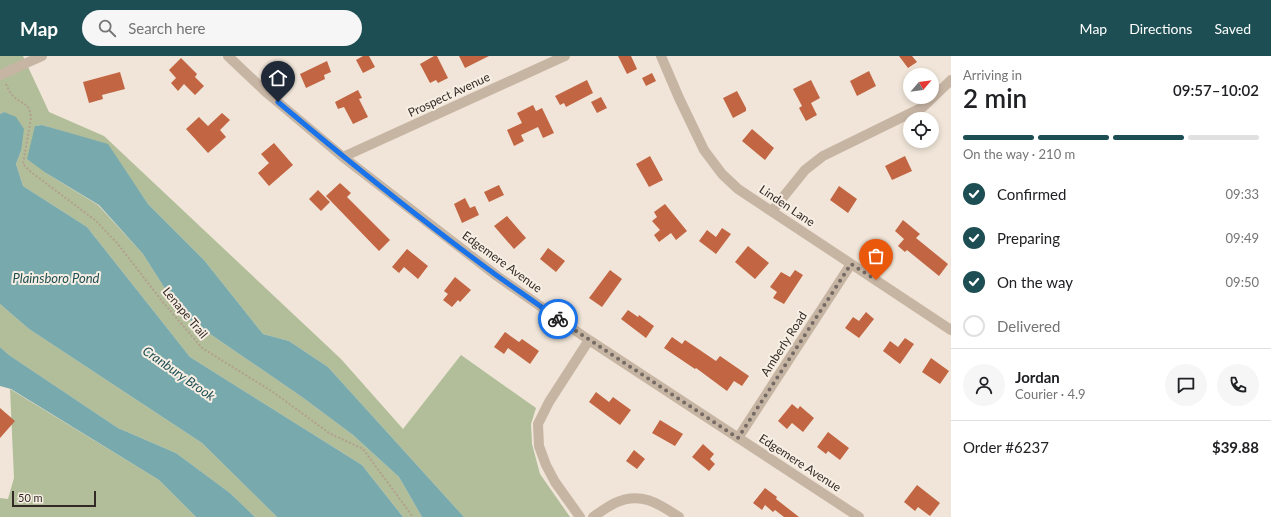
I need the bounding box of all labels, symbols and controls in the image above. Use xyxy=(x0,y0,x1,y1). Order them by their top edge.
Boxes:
search box xyxy=(82,10,362,46)
text: Map xyxy=(20,17,58,40)
icon: search xyxy=(96,17,118,39)
text: Search here xyxy=(128,19,206,37)
text: Map xyxy=(1080,20,1107,37)
text: Directions xyxy=(1129,20,1192,37)
text: Saved xyxy=(1214,20,1251,37)
pin xyxy=(261,61,295,102)
icon: home xyxy=(267,67,289,89)
text: Arriving in xyxy=(963,67,1022,83)
north arrow xyxy=(903,68,939,104)
map controls xyxy=(903,68,939,148)
street label: Prospect Avenue xyxy=(405,69,492,120)
text: 09:57–10:02 xyxy=(1173,81,1259,99)
text: 2 min xyxy=(963,82,1027,114)
button: locate xyxy=(903,112,939,148)
text: On the way · 210 m xyxy=(963,146,1075,162)
street label: Linden Lane xyxy=(757,182,818,230)
icon: check xyxy=(963,183,985,205)
text: Confirmed xyxy=(997,185,1066,203)
text: 09:33 xyxy=(1226,186,1259,202)
icon: check xyxy=(963,227,985,249)
street label: Edgemere Avenue xyxy=(459,228,545,296)
text: Preparing xyxy=(997,229,1060,247)
text: 09:49 xyxy=(1226,230,1259,246)
pin xyxy=(859,239,893,280)
icon: bag xyxy=(865,245,887,267)
water label: Plainsboro Pond xyxy=(13,270,100,286)
icon: check xyxy=(963,271,985,293)
text: On the way xyxy=(997,273,1073,291)
text: 09:50 xyxy=(1226,274,1259,290)
street label: Lenape Trail xyxy=(160,284,211,341)
courier xyxy=(538,299,578,339)
icon: bike xyxy=(547,308,569,330)
street label: Amberly Road xyxy=(757,309,810,379)
text: Delivered xyxy=(997,317,1060,335)
water label: Cranbury Brook xyxy=(140,342,219,404)
button: person xyxy=(963,364,1005,406)
button: chat xyxy=(1165,364,1207,406)
button: phone xyxy=(1217,364,1259,406)
text: Jordan xyxy=(1015,368,1060,386)
text: Courier · 4.9 xyxy=(1015,386,1086,402)
street label: Edgemere Avenue xyxy=(756,430,844,495)
text: Order #6237 xyxy=(963,438,1049,456)
text: $39.88 xyxy=(1212,438,1259,456)
scale bar xyxy=(12,489,96,508)
text: 50 m xyxy=(18,491,43,504)

